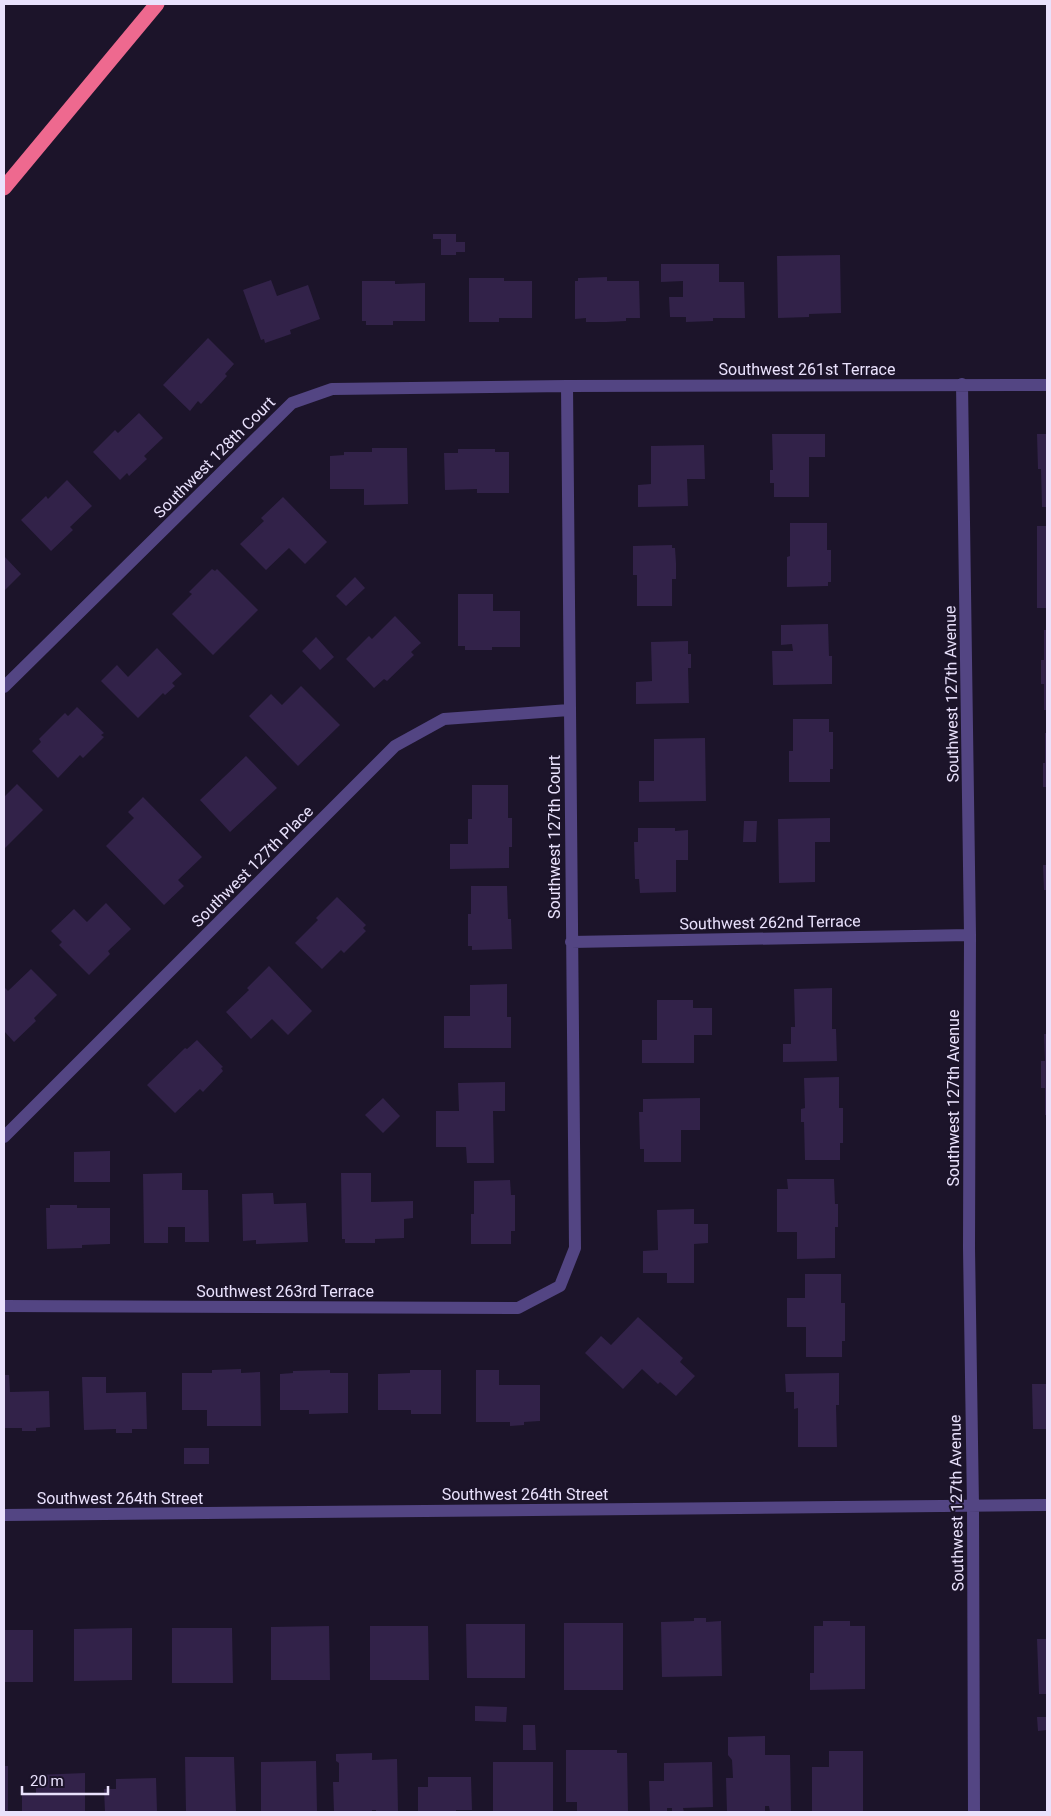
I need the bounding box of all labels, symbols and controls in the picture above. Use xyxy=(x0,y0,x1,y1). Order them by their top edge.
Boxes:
street label: Southwest 261st Terrace xyxy=(719,360,895,379)
street label: Southwest 128th Court xyxy=(150,393,279,522)
street label: Southwest 127th Avenue xyxy=(940,605,963,783)
street label: Southwest 127th Court xyxy=(545,755,564,919)
street label: Southwest 127th Place xyxy=(188,802,317,931)
street label: Southwest 262nd Terrace xyxy=(679,911,861,934)
street label: Southwest 127th Avenue xyxy=(944,1010,963,1186)
street label: Southwest 263rd Terrace xyxy=(196,1282,374,1301)
street label: Southwest 127th Avenue xyxy=(945,1414,968,1592)
street label: Southwest 264th Street xyxy=(442,1485,608,1504)
street label: Southwest 264th Street xyxy=(37,1489,203,1508)
scale bar xyxy=(22,1764,109,1796)
text: 20 m xyxy=(30,1772,64,1790)

